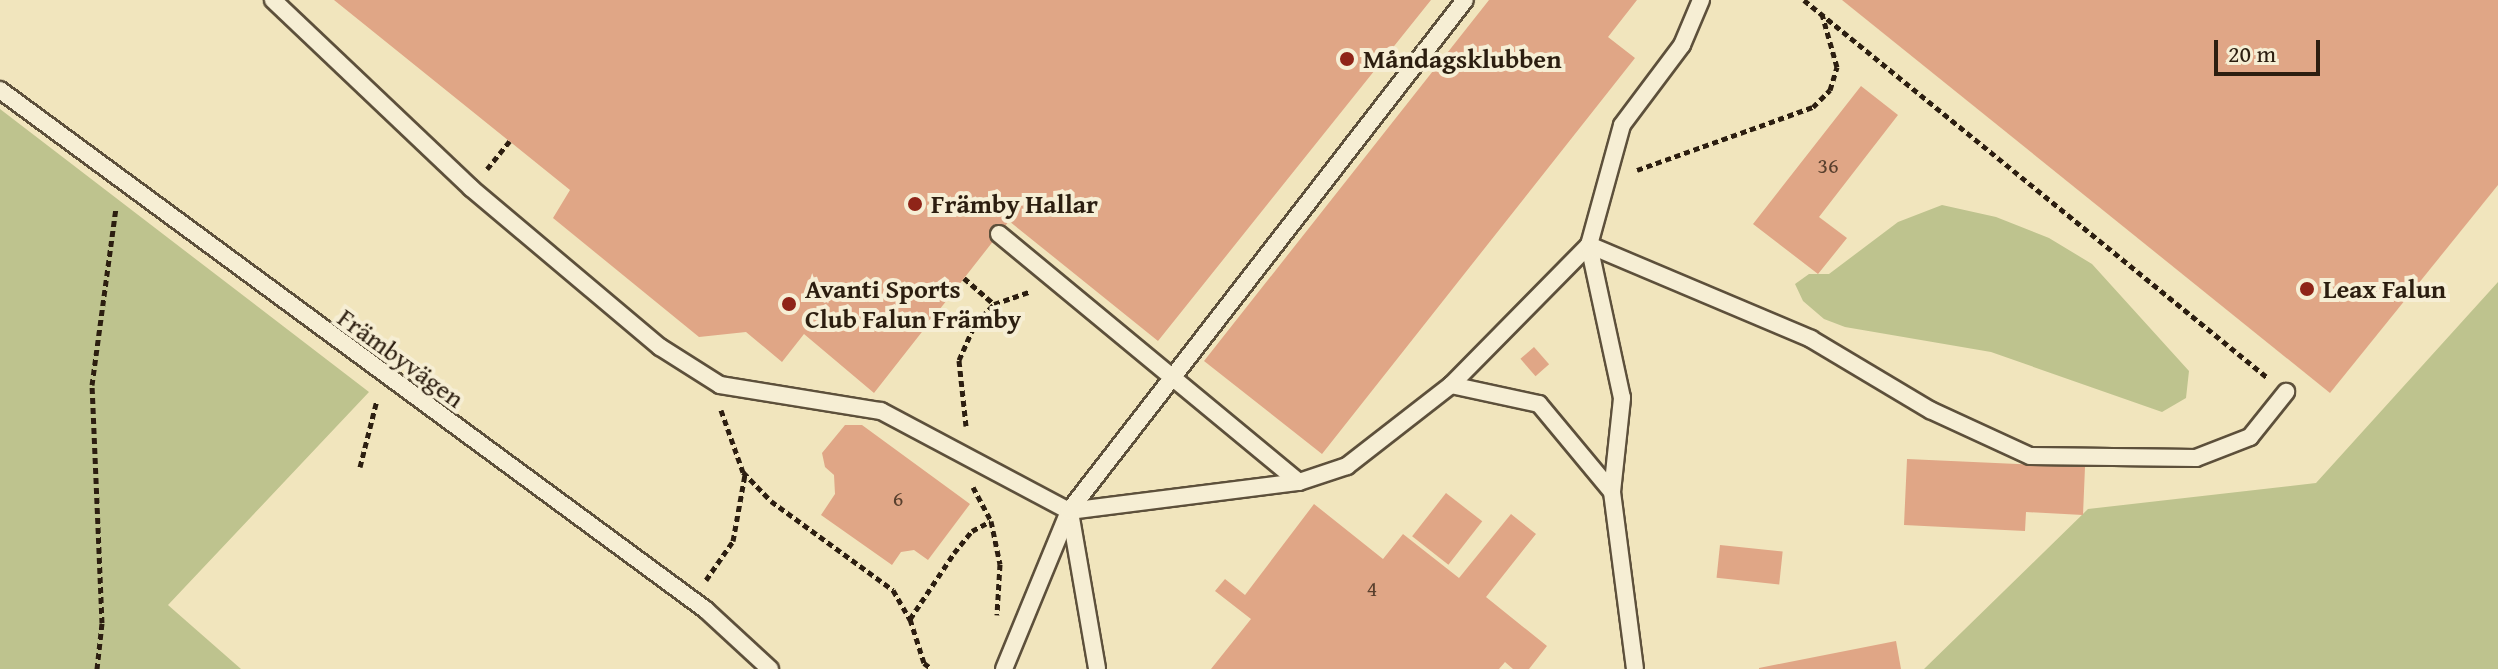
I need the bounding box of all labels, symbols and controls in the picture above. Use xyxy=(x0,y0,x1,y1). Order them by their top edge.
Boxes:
scale bar xyxy=(2218,24,2324,74)
text: 20 m xyxy=(2228,36,2276,71)
place label: Måndagsklubben xyxy=(1363,43,1561,75)
marker: Måndagsklubben xyxy=(1338,50,1356,68)
house number: 36 xyxy=(1817,153,1839,179)
place label: Främby Hallar xyxy=(931,188,1098,220)
marker: Främby Hallar xyxy=(906,195,924,213)
place label: Avanti Sports Club Falun Främby xyxy=(805,273,1021,334)
place label: Leax Falun xyxy=(2323,273,2446,305)
marker: Leax Falun xyxy=(2298,280,2316,298)
marker: Avanti Sports Club Falun Främby xyxy=(780,295,798,313)
street label: Främbyvägen xyxy=(332,302,470,414)
house number: 6 xyxy=(893,486,903,512)
house number: 4 xyxy=(1367,576,1377,602)

